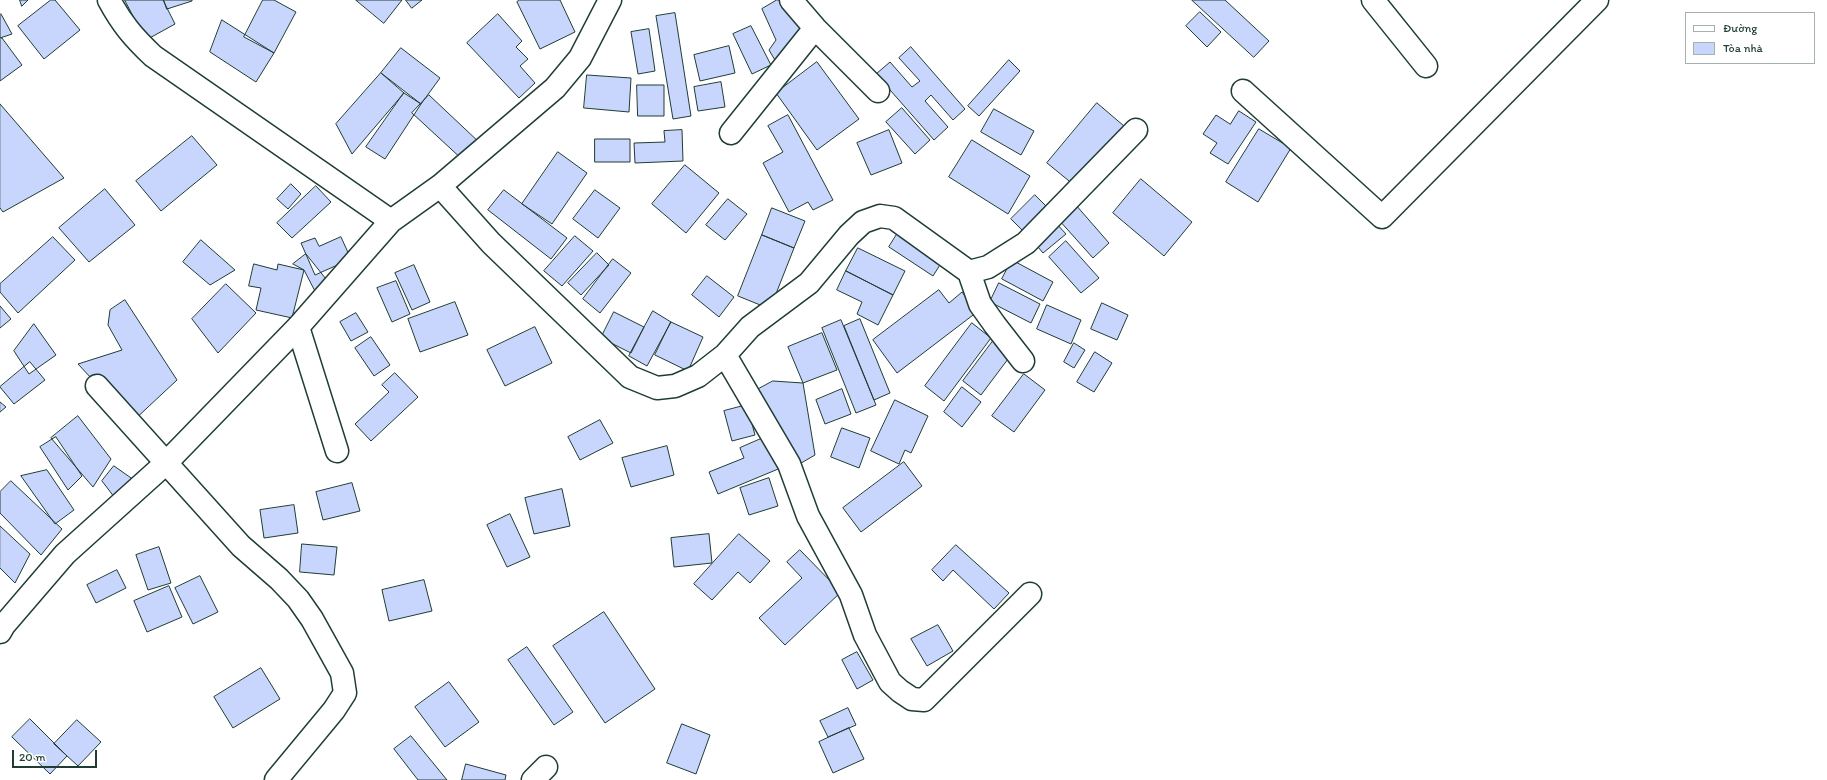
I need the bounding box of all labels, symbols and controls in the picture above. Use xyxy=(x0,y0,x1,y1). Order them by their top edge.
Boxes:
legend xyxy=(1685,12,1815,64)
text: Đường xyxy=(1723,21,1757,35)
text: Tòa nhà xyxy=(1723,41,1763,55)
scale bar xyxy=(14,742,99,768)
text: 20 m xyxy=(19,750,46,764)

